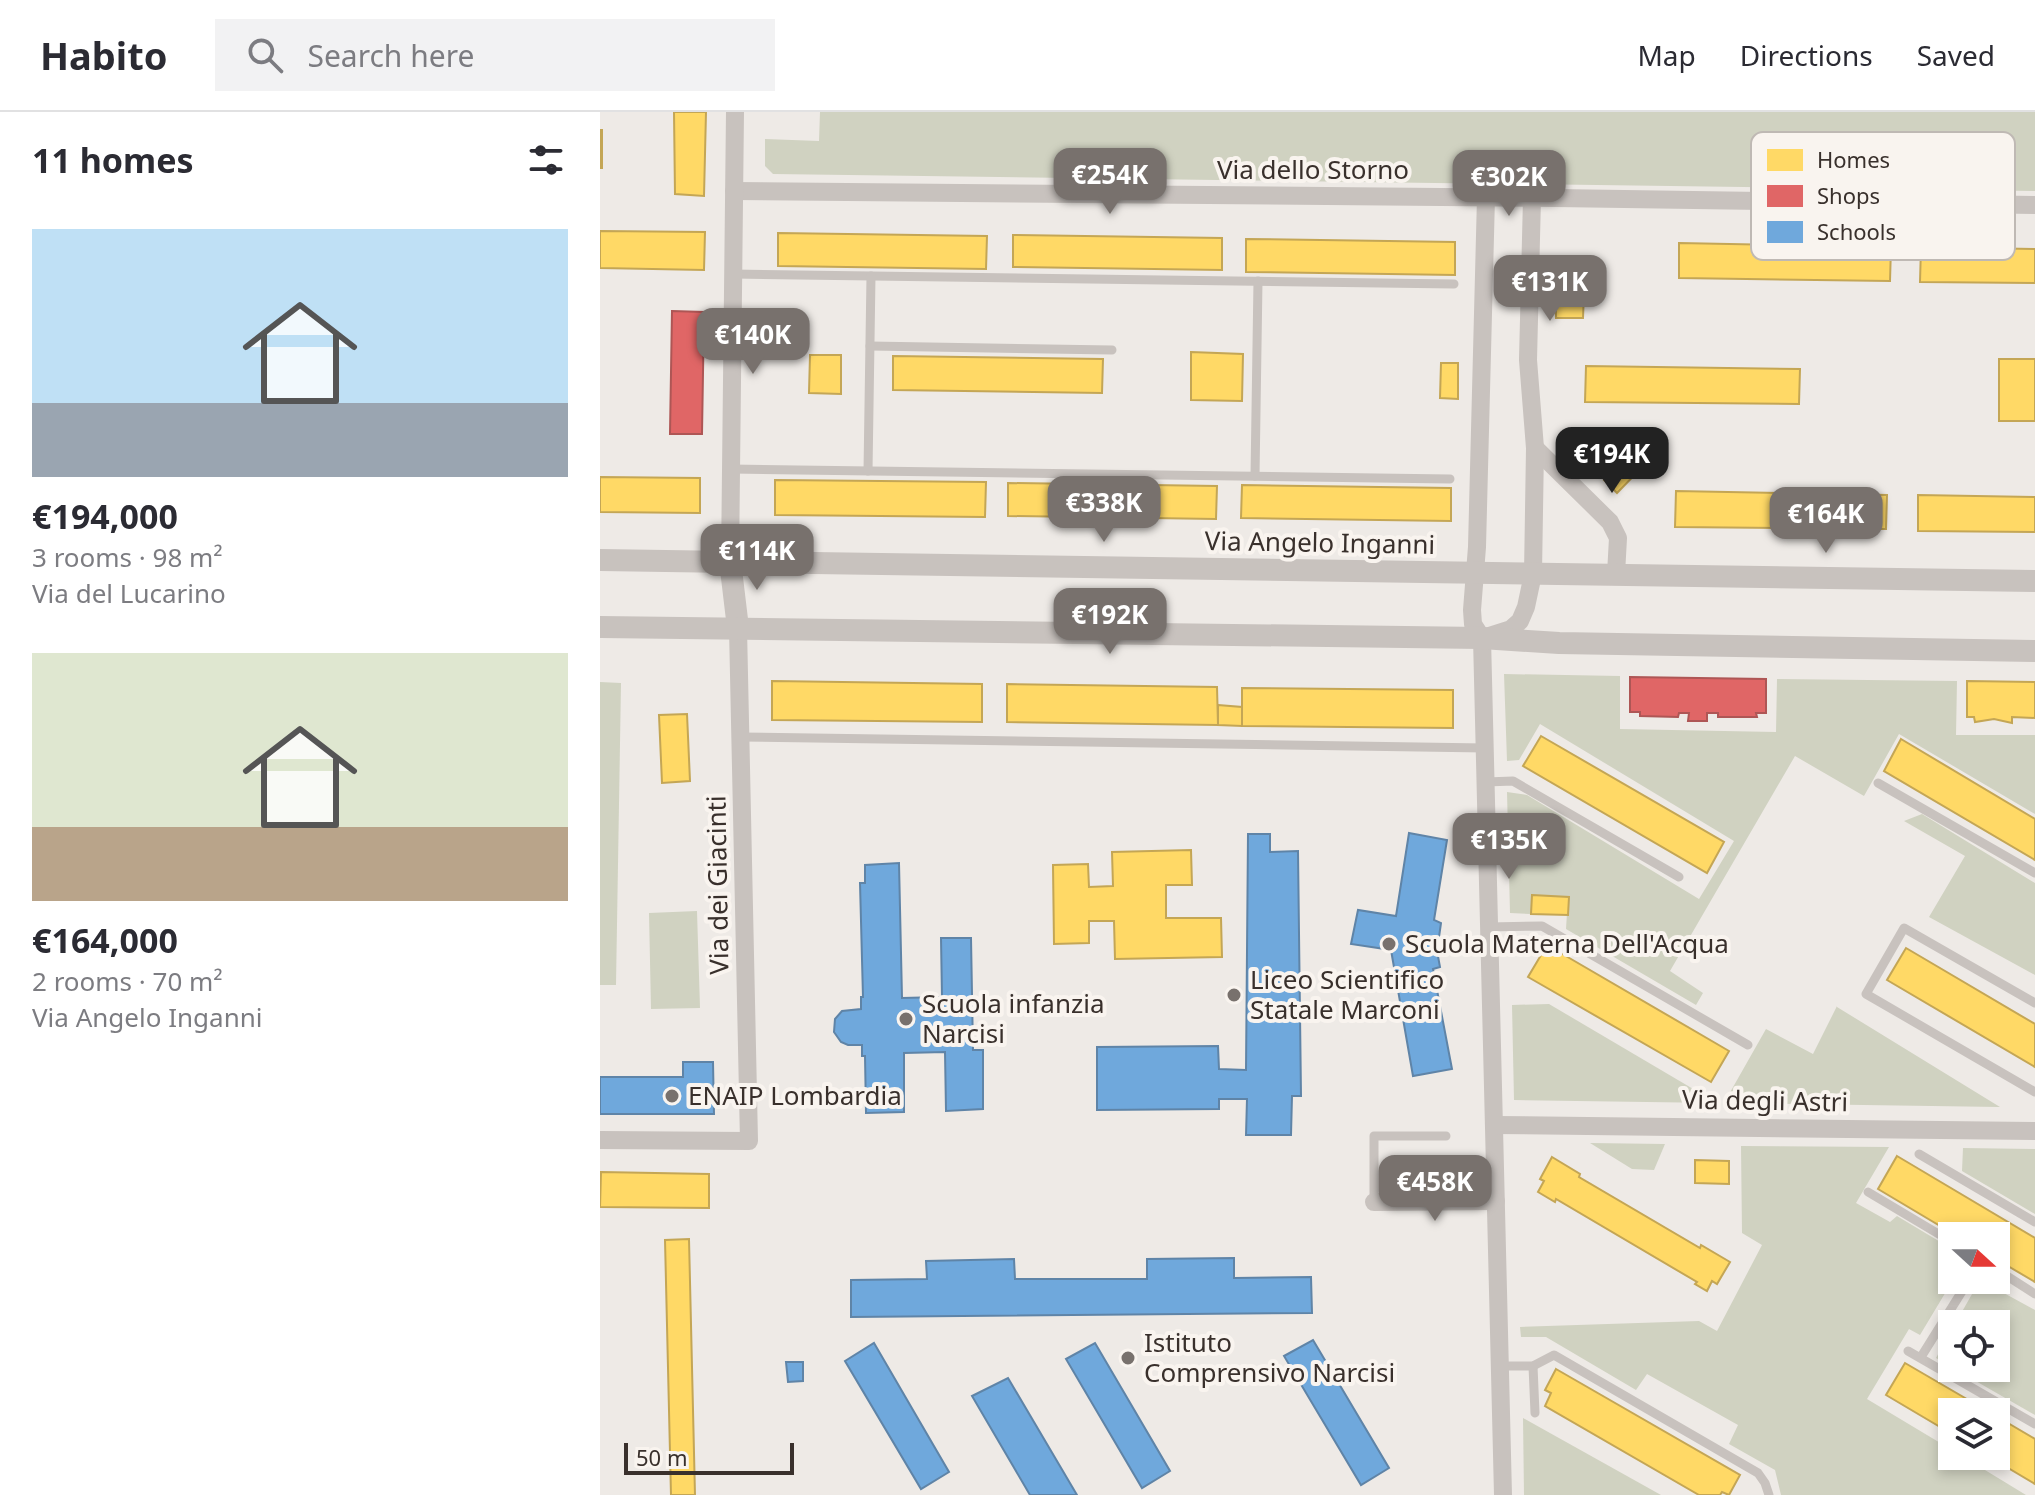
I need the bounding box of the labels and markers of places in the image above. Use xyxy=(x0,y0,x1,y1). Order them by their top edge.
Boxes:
pin: €254K xyxy=(1054,148,1166,216)
pin: €302K xyxy=(1453,150,1565,218)
pin: €131K xyxy=(1494,255,1606,323)
pin: €140K xyxy=(697,308,809,376)
pin: €194K xyxy=(1556,427,1668,495)
pin: €338K xyxy=(1048,476,1160,544)
pin: €164K xyxy=(1770,487,1882,555)
pin: €114K xyxy=(701,524,813,592)
pin: €192K xyxy=(1054,588,1166,656)
pin: €135K xyxy=(1453,813,1565,881)
place label: Scuola Materna Dell'Acqua xyxy=(1405,925,1729,961)
marker: Scuola Materna Dell'Acqua xyxy=(1380,935,1398,953)
place label: Liceo Scientifico Statale Marconi xyxy=(1250,961,1444,1027)
place label: Scuola infanzia Narcisi xyxy=(922,985,1105,1051)
marker: Liceo Scientifico Statale Marconi xyxy=(1225,986,1243,1004)
marker: Scuola infanzia Narcisi xyxy=(897,1010,915,1028)
place label: ENAIP Lombardia xyxy=(688,1077,902,1113)
marker: ENAIP Lombardia xyxy=(663,1087,681,1105)
pin: €458K xyxy=(1379,1155,1491,1223)
place label: Istituto Comprensivo Narcisi xyxy=(1144,1324,1395,1390)
marker: Istituto Comprensivo Narcisi xyxy=(1119,1349,1137,1367)

